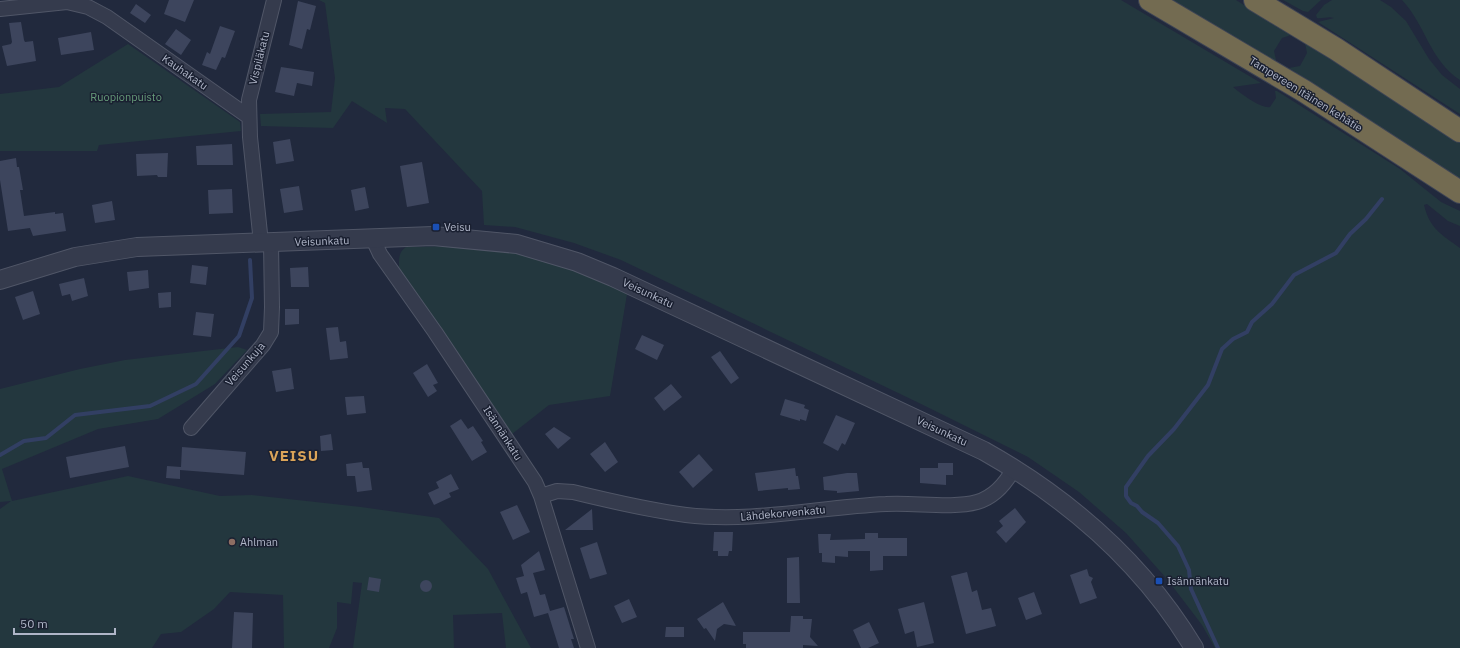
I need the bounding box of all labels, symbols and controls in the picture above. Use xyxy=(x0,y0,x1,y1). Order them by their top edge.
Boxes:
street label: Vispiläkatu xyxy=(246,30,272,86)
street label: Kauhakatu xyxy=(159,51,211,93)
street label: Tampereen itäinen kehätie xyxy=(1247,53,1365,135)
park label: Ruopionpuisto xyxy=(90,90,162,104)
place label: Veisu xyxy=(444,220,471,234)
marker: Veisu xyxy=(431,222,441,232)
street label: Veisunkatu xyxy=(294,233,350,249)
street label: Veisunkatu xyxy=(620,275,676,311)
street label: Veisunkuja xyxy=(222,339,268,389)
street label: Isännänkatu xyxy=(480,403,526,463)
street label: Veisunkatu xyxy=(914,413,970,449)
district label: VEISU xyxy=(269,446,319,465)
street label: Lähdekorvenkatu xyxy=(740,502,826,524)
place label: Ahlman xyxy=(240,535,278,549)
marker: Ahlman xyxy=(227,537,237,547)
place label: Isännänkatu xyxy=(1167,574,1229,588)
marker: Isännänkatu xyxy=(1154,576,1164,586)
scale bar xyxy=(14,610,115,636)
text: 50 m xyxy=(20,616,48,631)

